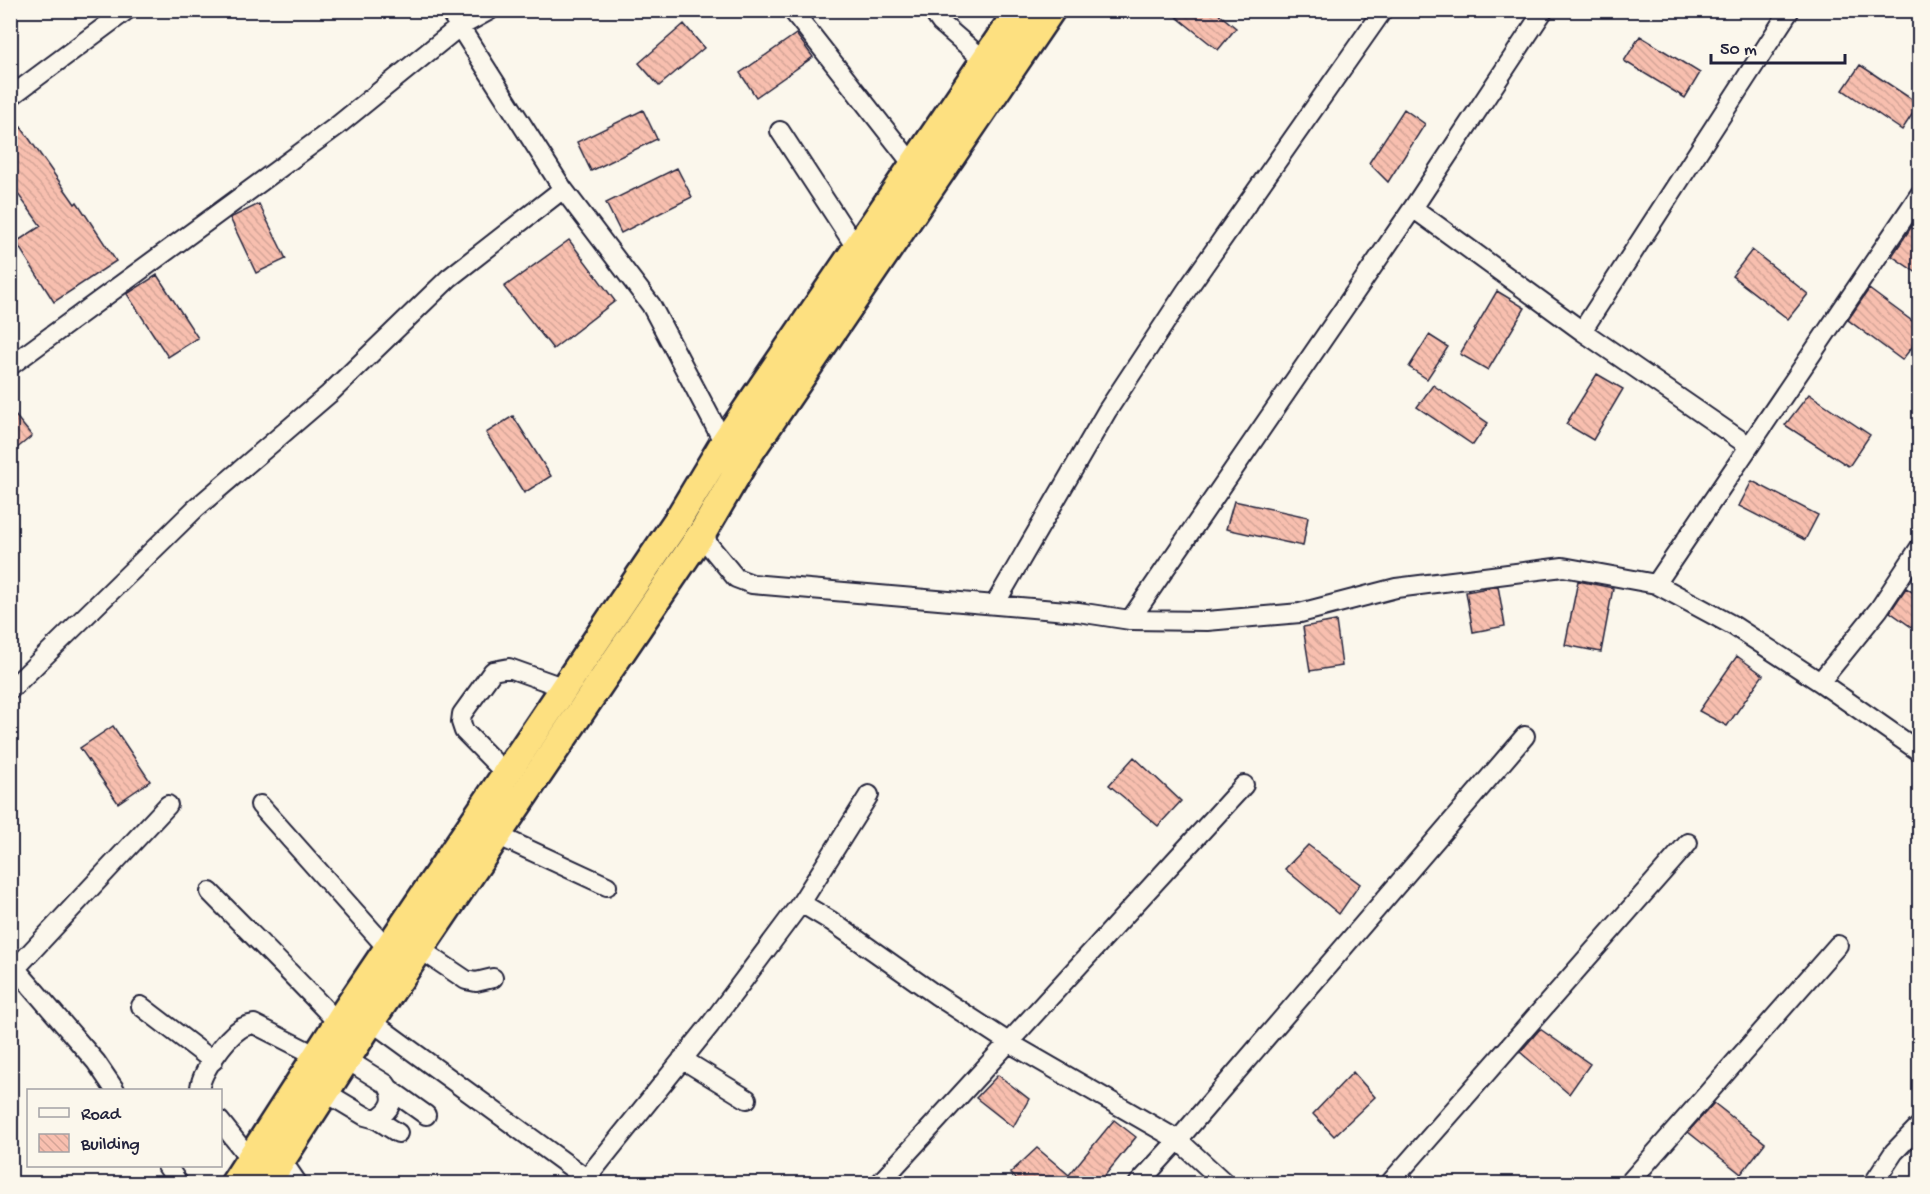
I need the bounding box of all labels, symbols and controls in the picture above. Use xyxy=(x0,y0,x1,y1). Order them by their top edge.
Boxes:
scale bar xyxy=(1711,27,1844,65)
text: 50 m xyxy=(1720,40,1757,61)
legend xyxy=(27,1089,222,1167)
text: Road xyxy=(81,1105,122,1126)
text: Building xyxy=(80,1135,140,1156)

